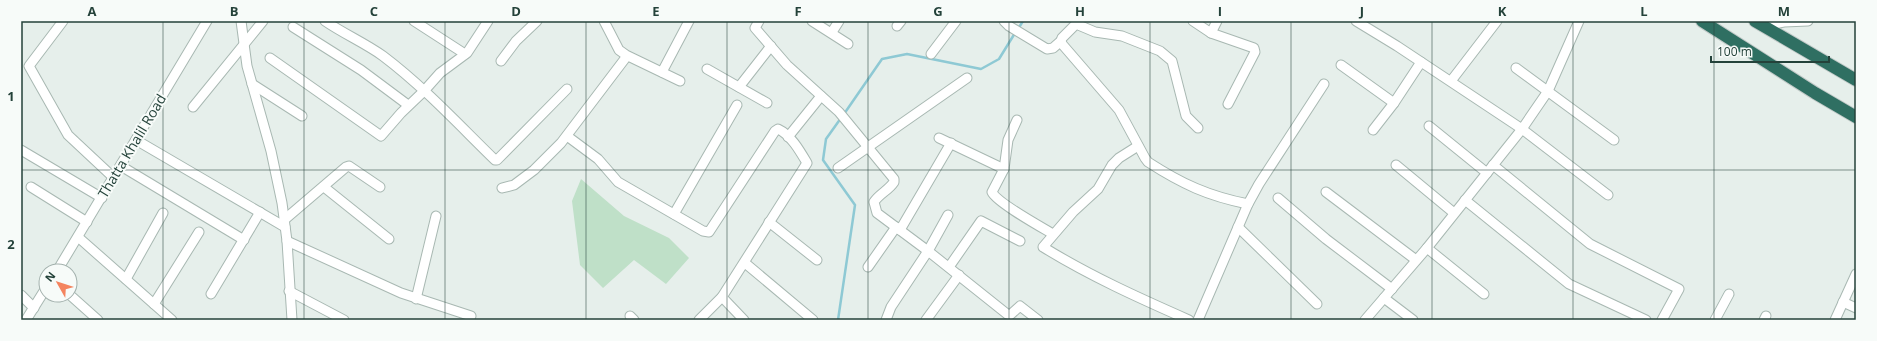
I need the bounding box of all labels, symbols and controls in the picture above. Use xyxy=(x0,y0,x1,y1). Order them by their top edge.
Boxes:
text: A xyxy=(88,2,97,20)
text: B xyxy=(230,2,239,20)
text: C xyxy=(370,2,378,20)
text: D xyxy=(511,2,521,20)
text: E xyxy=(652,2,660,20)
text: F xyxy=(794,2,802,20)
text: G xyxy=(933,2,943,20)
text: H xyxy=(1075,2,1085,20)
text: I xyxy=(1218,2,1222,20)
text: J xyxy=(1359,2,1364,20)
text: K xyxy=(1498,2,1507,20)
text: L xyxy=(1640,2,1648,20)
text: M xyxy=(1778,2,1790,20)
scale bar xyxy=(1711,38,1829,64)
text: 100 m xyxy=(1717,43,1752,60)
text: 1 xyxy=(7,87,15,105)
street label: Thatta Khalil Road xyxy=(93,90,170,201)
text: 2 xyxy=(7,235,15,253)
north arrow xyxy=(38,263,78,303)
text: N xyxy=(41,268,58,285)

